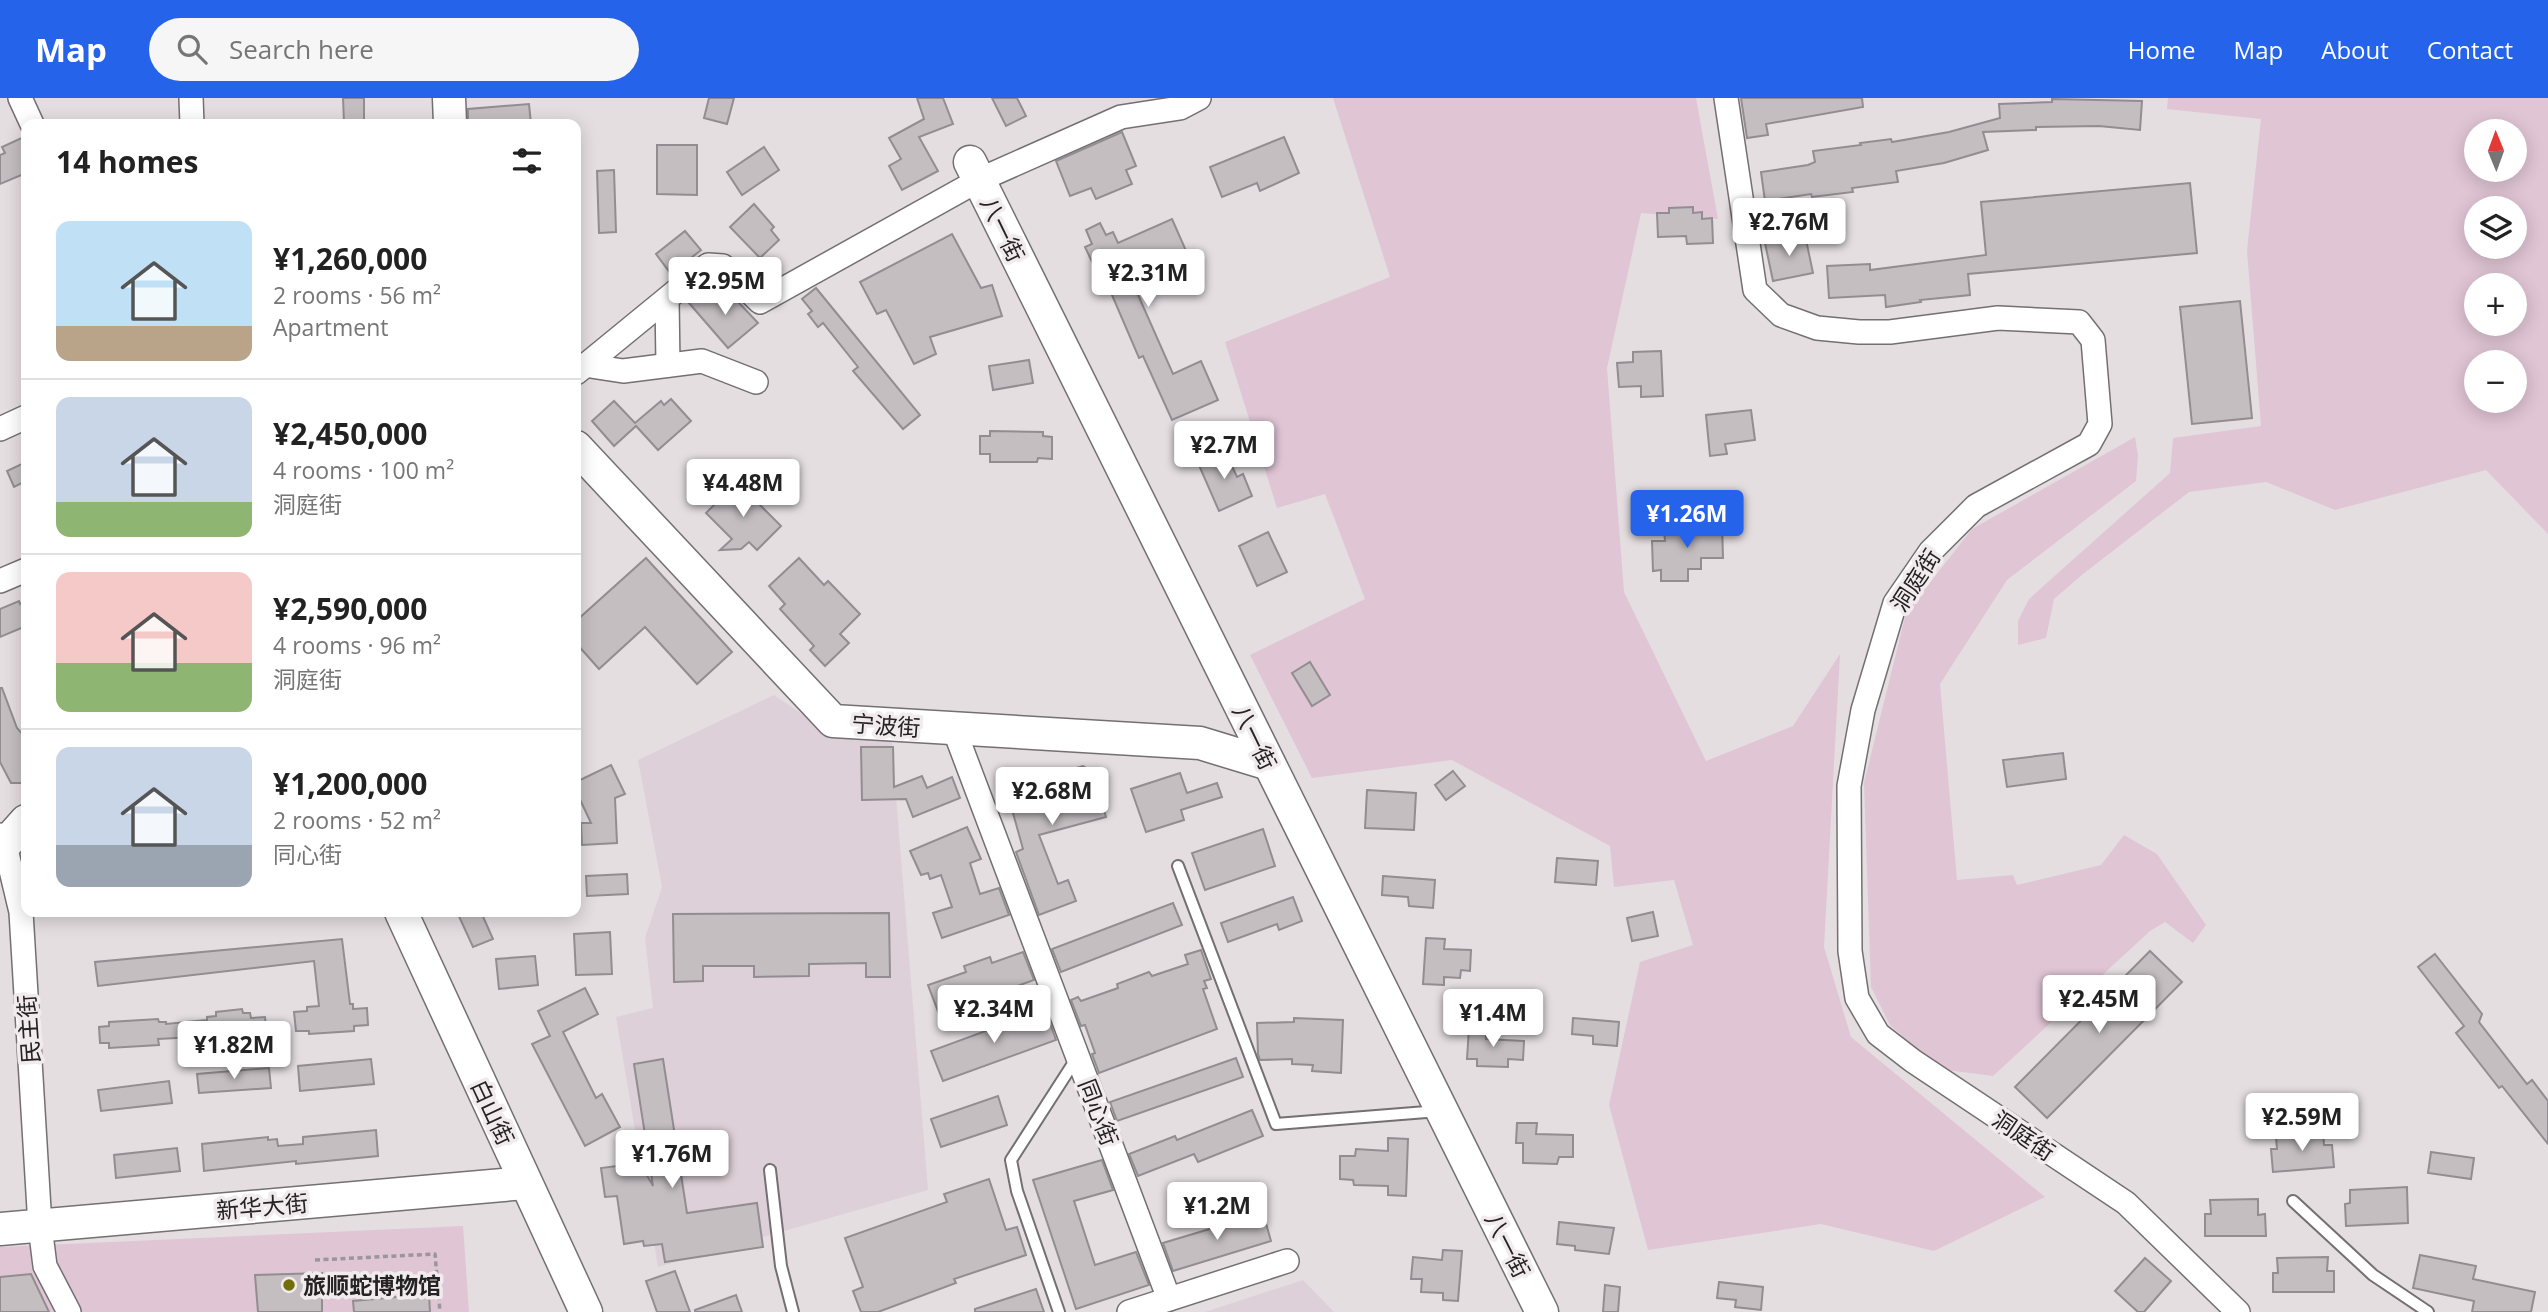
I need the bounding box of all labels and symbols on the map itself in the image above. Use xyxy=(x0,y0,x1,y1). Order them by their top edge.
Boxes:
north arrow xyxy=(2464,119,2527,182)
street label: 八一街 xyxy=(973,191,1033,267)
pin: ¥2.76M xyxy=(1732,198,1846,258)
pin: ¥2.31M xyxy=(1091,250,1205,309)
pin: ¥2.95M xyxy=(668,258,782,317)
pin: ¥2.7M xyxy=(1175,422,1273,481)
pin: ¥4.48M xyxy=(686,460,800,519)
pin: ¥1.26M xyxy=(1630,490,1744,550)
street label: 洞庭街 xyxy=(1883,542,1947,618)
street label: 八一街 xyxy=(1225,699,1285,775)
street label: 宁波街 xyxy=(850,707,922,743)
pin: ¥2.68M xyxy=(995,768,1109,827)
pin: ¥2.45M xyxy=(2042,976,2156,1035)
pin: ¥2.34M xyxy=(937,986,1051,1045)
pin: ¥1.4M xyxy=(1444,990,1542,1049)
street label: 民主街 xyxy=(10,993,46,1065)
pin: ¥1.82M xyxy=(177,1021,291,1081)
street label: 白山街 xyxy=(464,1074,522,1150)
street label: 同心街 xyxy=(1072,1074,1126,1150)
pin: ¥2.59M xyxy=(2245,1094,2359,1153)
street label: 洞庭街 xyxy=(1986,1102,2062,1168)
pin: ¥1.76M xyxy=(615,1130,729,1190)
pin: ¥1.2M xyxy=(1168,1182,1266,1242)
street label: 新华大街 xyxy=(215,1186,309,1226)
street label: 八一街 xyxy=(1478,1207,1538,1283)
place label: 旅顺蛇博物馆 xyxy=(303,1269,441,1301)
marker: 旅顺蛇博物馆 xyxy=(281,1277,297,1293)

